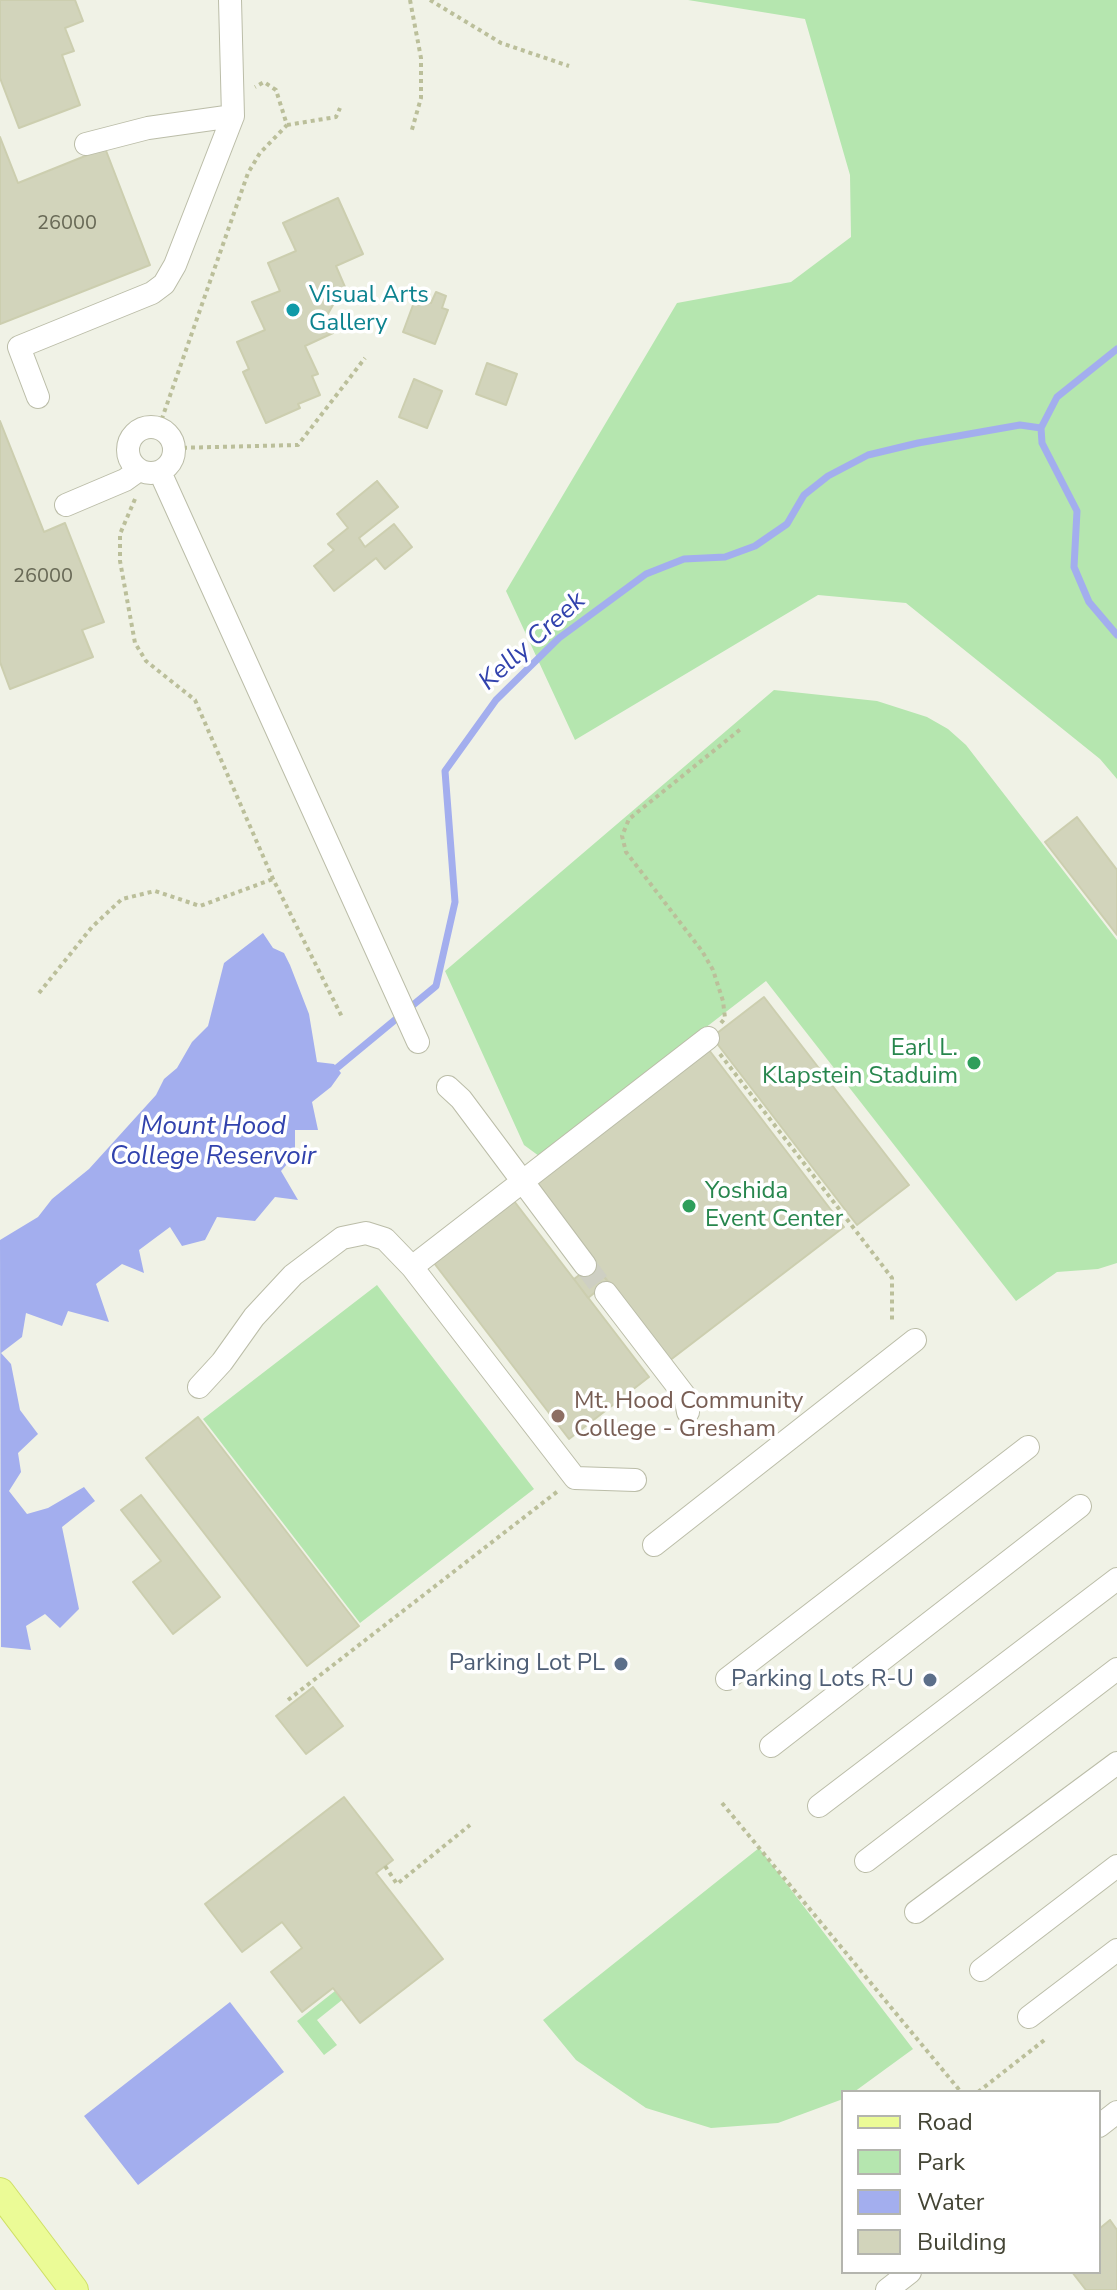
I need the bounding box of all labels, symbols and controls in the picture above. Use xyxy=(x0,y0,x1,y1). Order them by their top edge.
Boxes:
house number: 26000 xyxy=(37,212,97,236)
place label: Visual Arts Gallery xyxy=(309,282,429,338)
marker: Visual Arts Gallery xyxy=(284,301,302,319)
house number: 26000 xyxy=(13,565,73,589)
water label: Kelly Creek xyxy=(473,586,593,698)
place label: Earl L. Klapstein Staduim xyxy=(762,1035,958,1091)
marker: Earl L. Klapstein Staduim xyxy=(965,1054,983,1072)
water label: Mount Hood College Reservoir xyxy=(110,1112,316,1174)
place label: Yoshida Event Center xyxy=(705,1178,843,1234)
marker: Yoshida Event Center xyxy=(680,1197,698,1215)
place label: Mt. Hood Community College - Gresham xyxy=(574,1388,803,1444)
marker: Mt. Hood Community College - Gresham xyxy=(549,1407,567,1425)
place label: Parking Lot PL xyxy=(449,1650,605,1678)
marker: Parking Lot PL xyxy=(612,1655,630,1673)
place label: Parking Lots R-U xyxy=(731,1666,914,1694)
marker: Parking Lots R-U xyxy=(921,1671,939,1689)
legend xyxy=(841,2090,1101,2274)
text: Road xyxy=(917,2106,973,2138)
text: Park xyxy=(917,2146,965,2178)
text: Water xyxy=(917,2186,984,2218)
text: Building xyxy=(917,2226,1007,2258)

